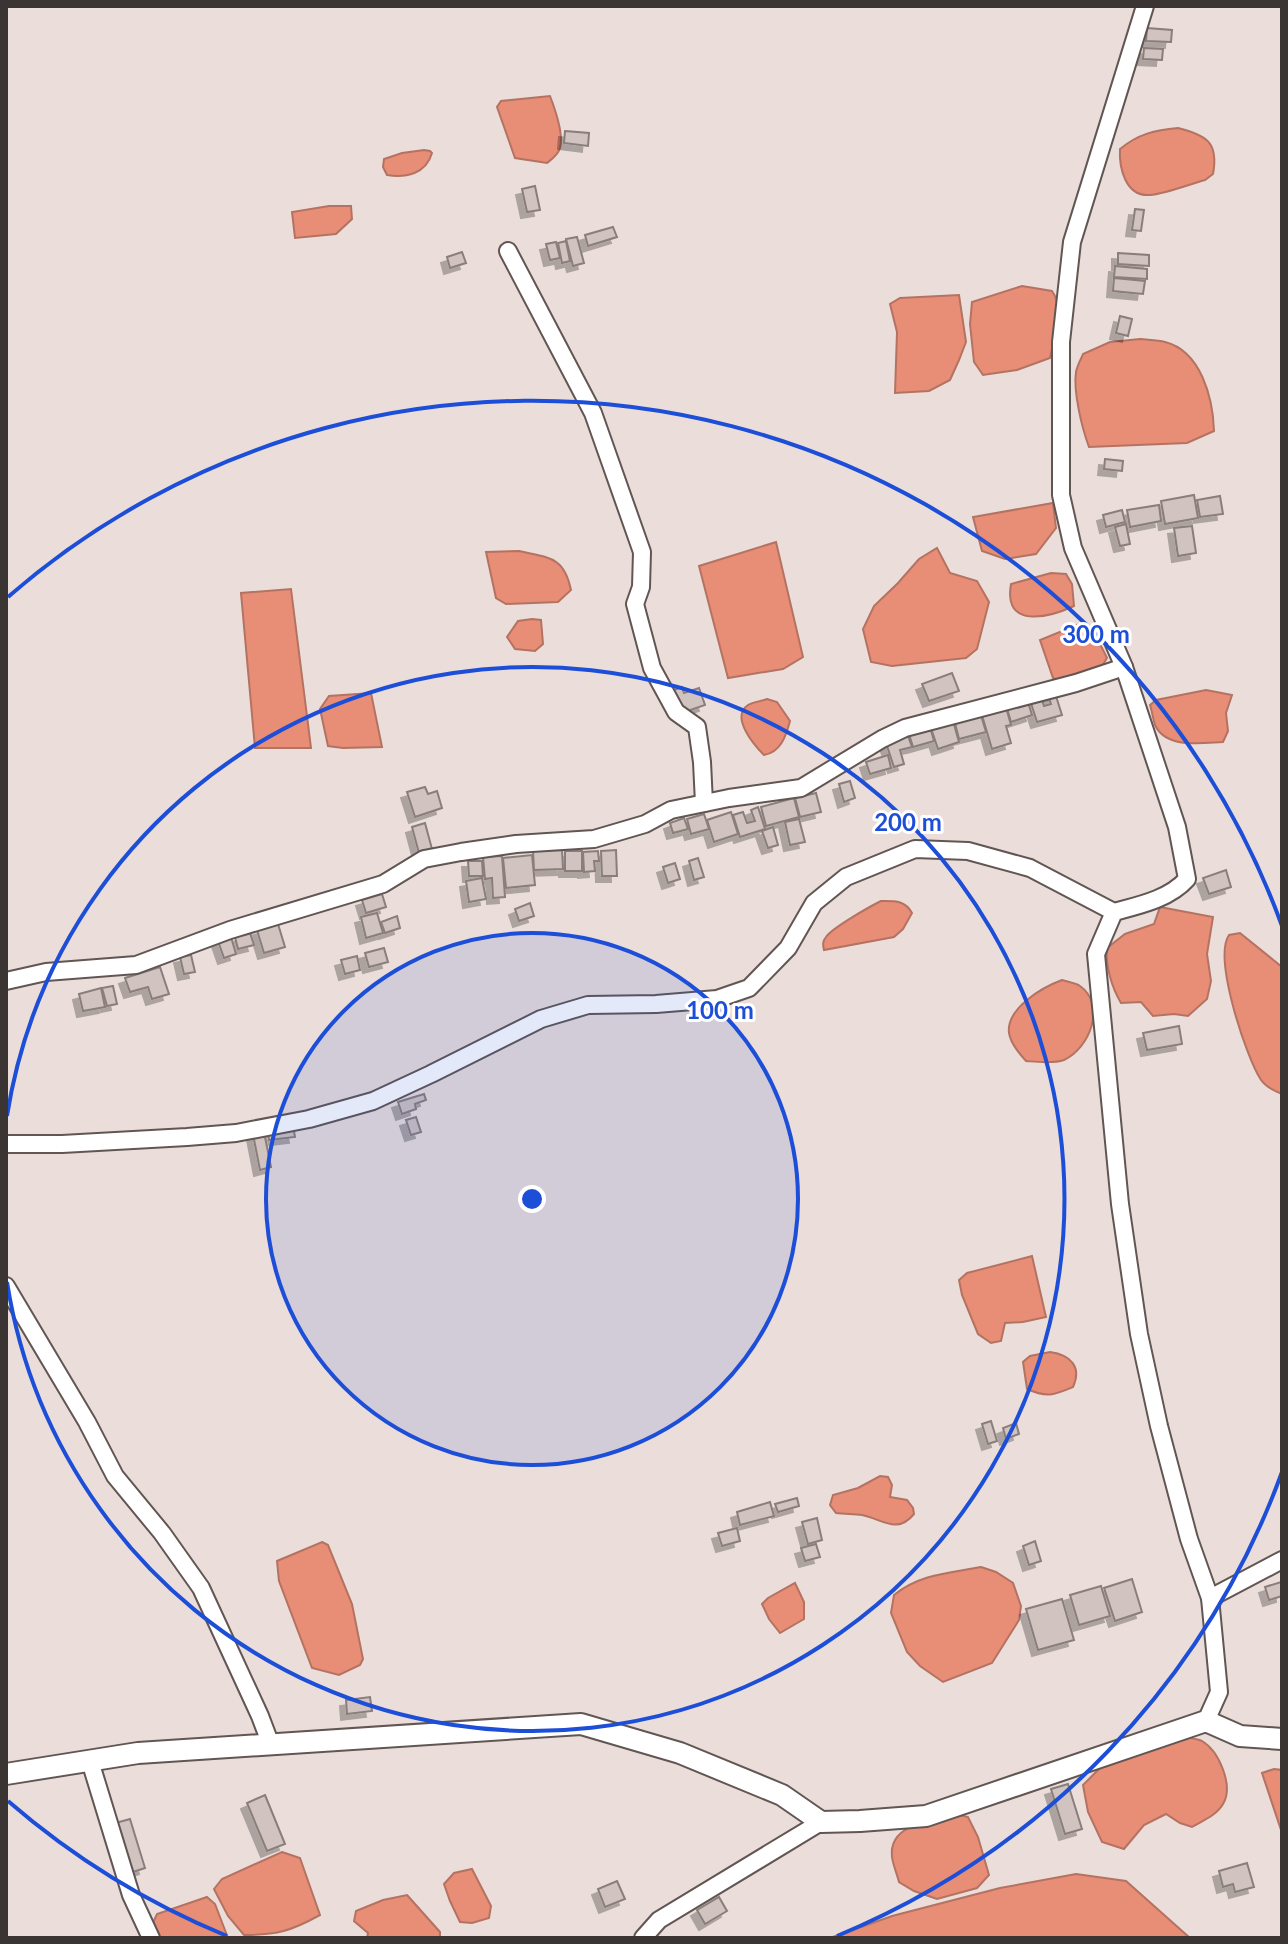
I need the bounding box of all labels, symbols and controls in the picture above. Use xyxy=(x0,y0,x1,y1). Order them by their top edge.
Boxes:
text: 300 m xyxy=(1062,619,1130,648)
text: 200 m xyxy=(874,807,942,836)
text: 100 m xyxy=(686,995,754,1024)
centre of rings xyxy=(518,1185,546,1213)

